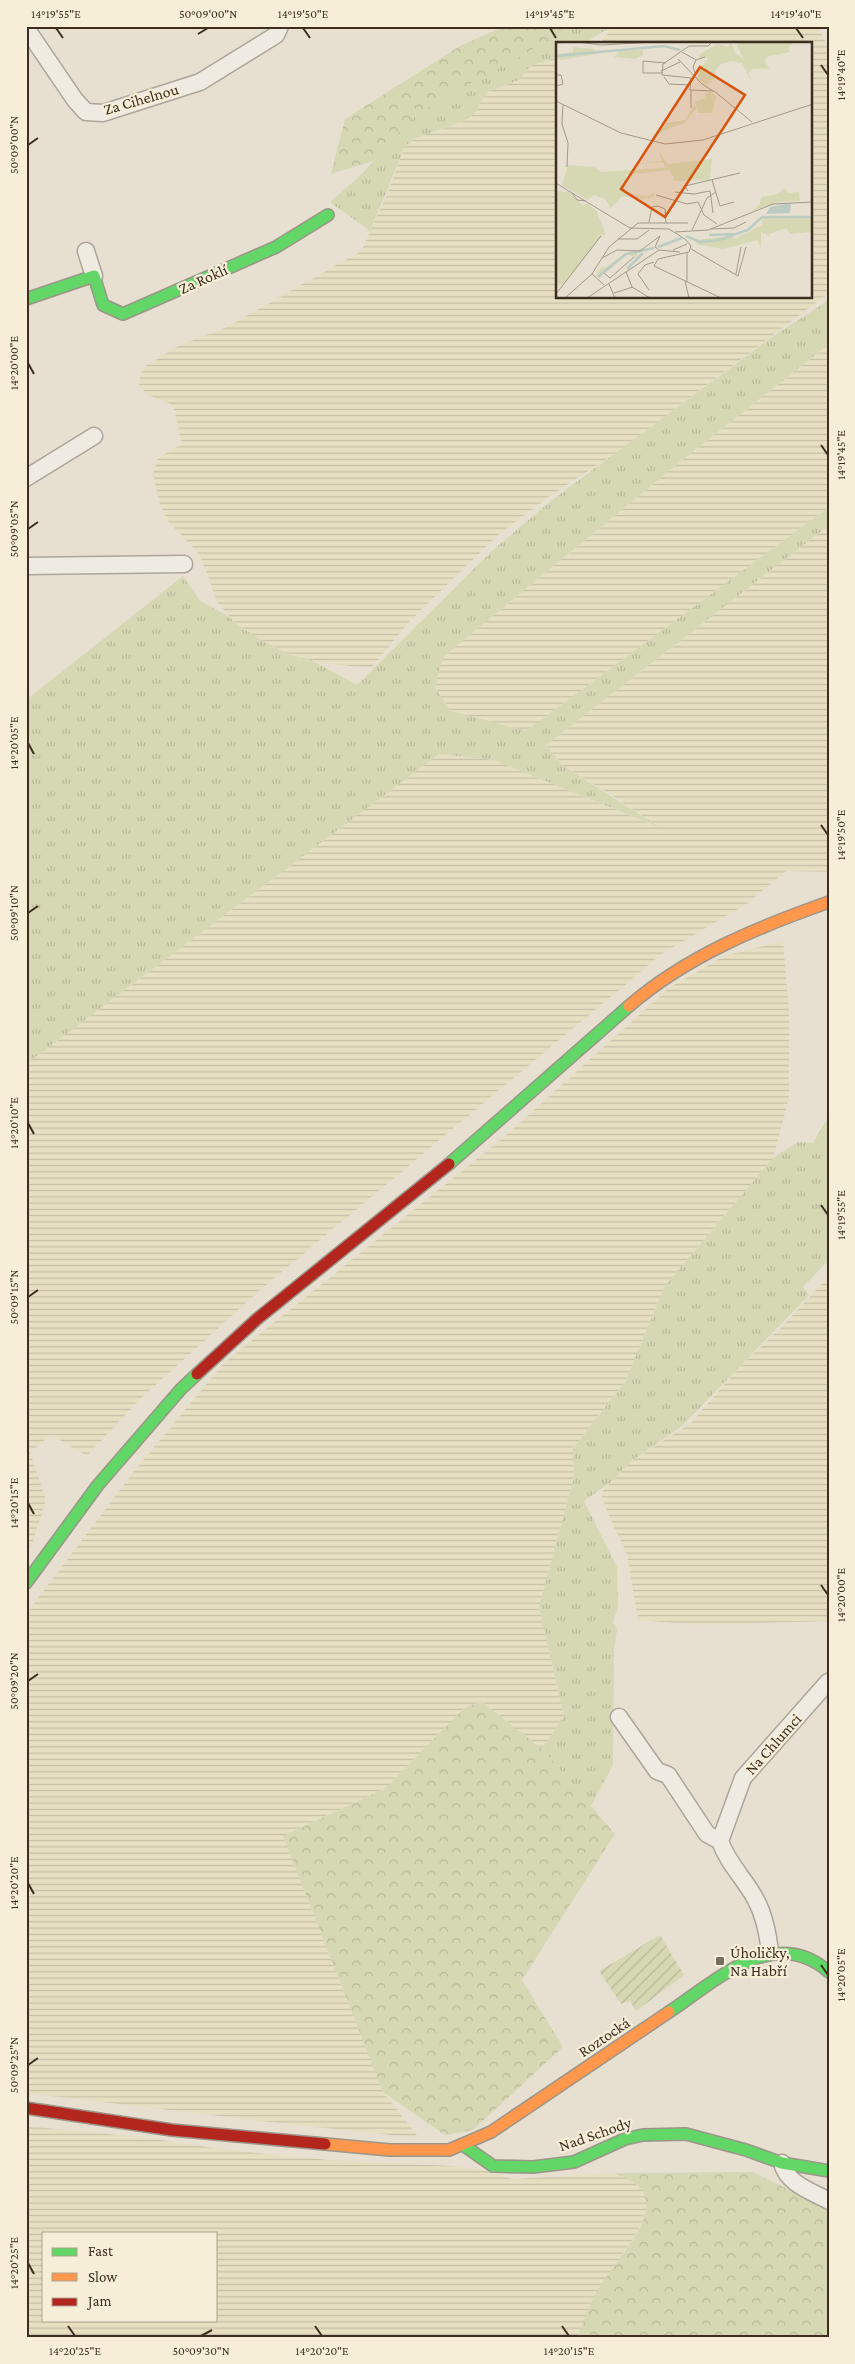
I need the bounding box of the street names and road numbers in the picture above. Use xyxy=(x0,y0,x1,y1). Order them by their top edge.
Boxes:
street label: Za Cihelnou xyxy=(102,80,181,118)
street label: Za Roklí xyxy=(176,260,231,297)
street label: Na Chlumci xyxy=(742,1710,804,1778)
street label: Roztocká xyxy=(575,2013,633,2060)
street label: Nad Schody xyxy=(556,2113,634,2155)

